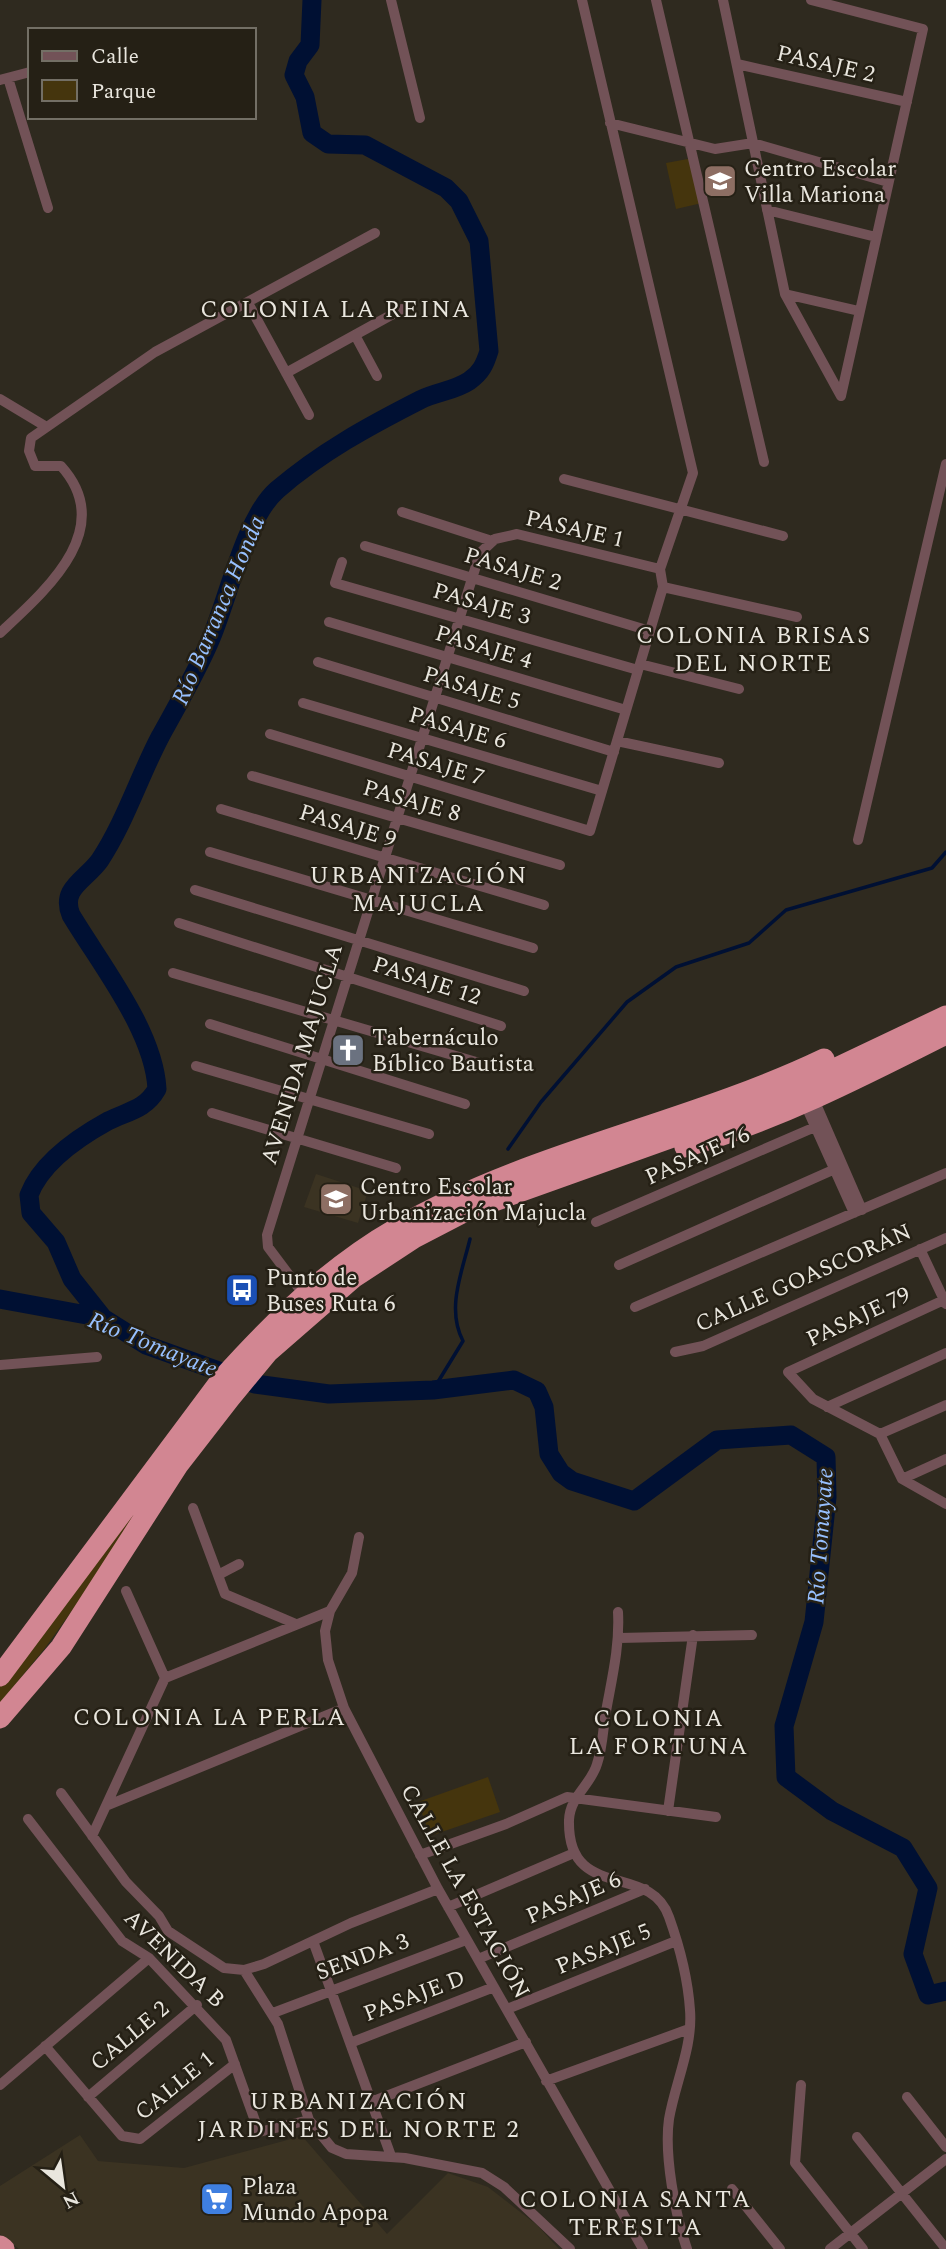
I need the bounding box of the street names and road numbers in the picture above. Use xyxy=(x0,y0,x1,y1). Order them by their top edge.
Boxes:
street label: PASAJE 2 xyxy=(773,36,878,93)
street label: PASAJE 1 xyxy=(522,501,627,558)
street label: PASAJE 2 xyxy=(459,538,566,601)
street label: PASAJE 3 xyxy=(429,574,535,635)
street label: PASAJE 4 xyxy=(430,616,537,679)
street label: PASAJE 5 xyxy=(418,657,525,720)
street label: PASAJE 6 xyxy=(405,698,511,759)
street label: PASAJE 7 xyxy=(382,733,489,796)
street label: PASAJE 8 xyxy=(359,771,465,832)
street label: PASAJE 9 xyxy=(294,795,401,858)
street label: AVENIDA MAJUCLA xyxy=(252,940,353,1169)
street label: PASAJE 12 xyxy=(368,948,485,1015)
street label: PASAJE 76 xyxy=(639,1118,756,1195)
street label: CALLE GOASCORÁN xyxy=(690,1215,918,1342)
street label: PASAJE 79 xyxy=(801,1278,917,1357)
street label: CALLE LA ESTACIÓN xyxy=(391,1778,538,2006)
street label: PASAJE 6 xyxy=(521,1863,627,1934)
street label: AVENIDA B xyxy=(115,1901,233,2017)
street label: PASAJE 5 xyxy=(551,1914,657,1984)
street label: SENDA 3 xyxy=(311,1924,414,1990)
street label: PASAJE D xyxy=(358,1961,471,2032)
street label: CALLE 2 xyxy=(83,1992,177,2080)
street label: CALLE 1 xyxy=(127,2043,223,2129)

